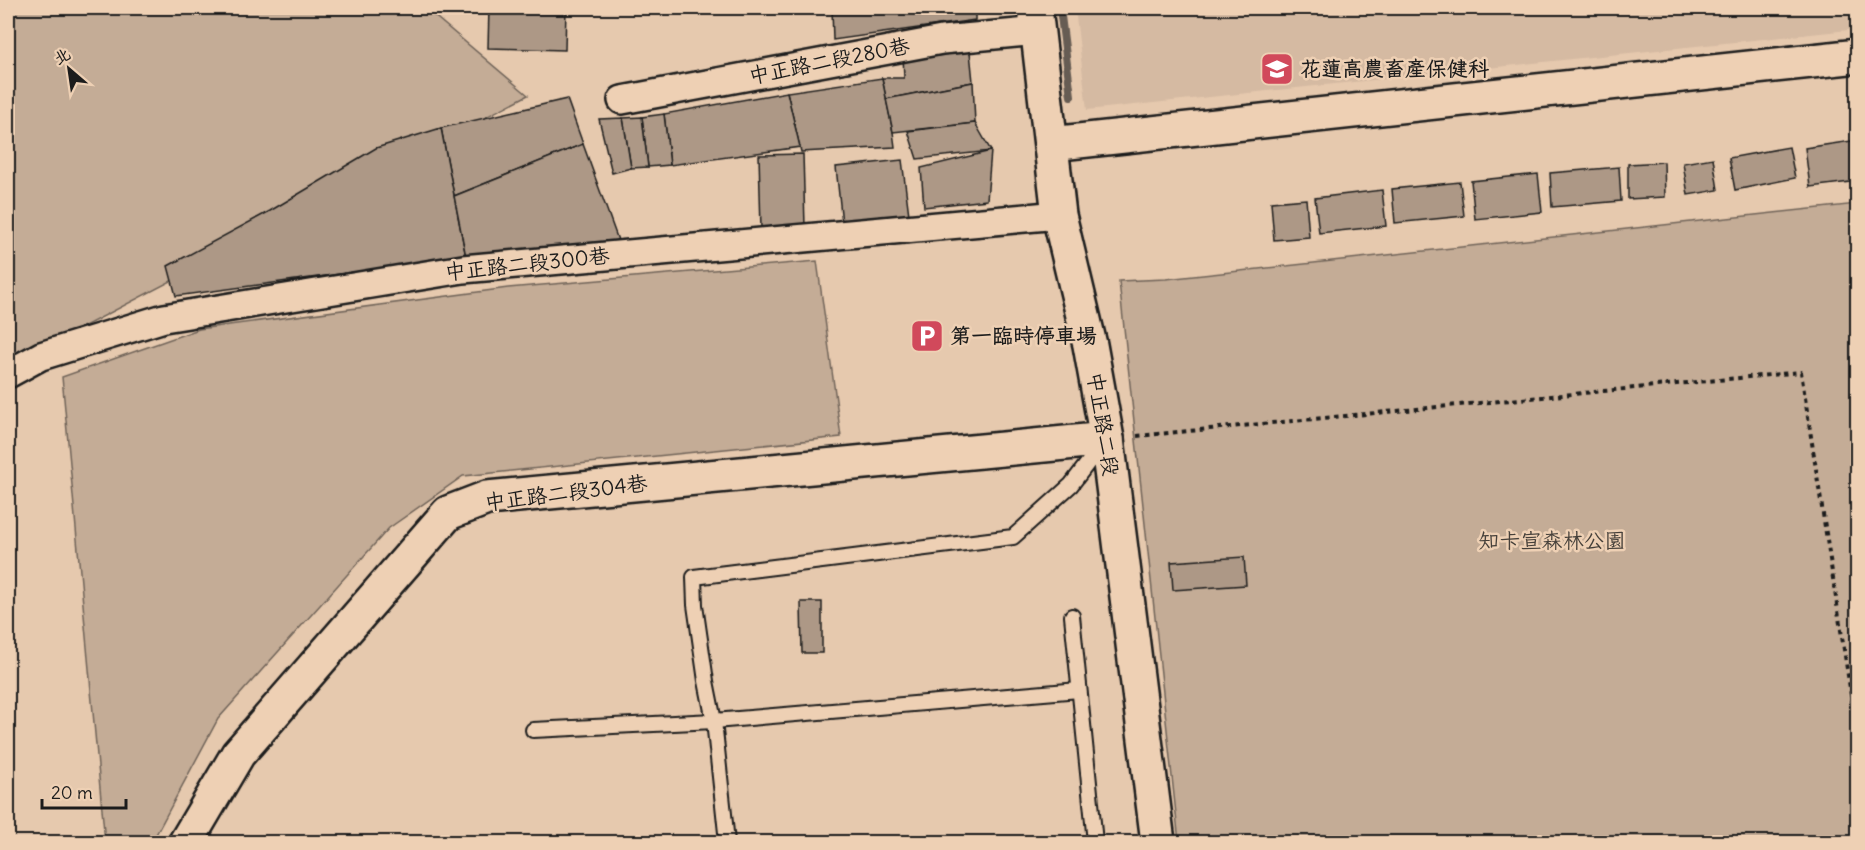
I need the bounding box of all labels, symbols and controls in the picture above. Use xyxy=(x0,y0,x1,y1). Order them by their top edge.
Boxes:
street label: 中正路二段280巷 xyxy=(746,32,912,89)
north arrow xyxy=(39,39,99,99)
text: 北 xyxy=(50,43,74,69)
school or university icon: 花蓮高農畜產保健科 xyxy=(1259,51,1295,87)
place label: 花蓮高農畜產保健科 xyxy=(1300,55,1490,82)
street label: 中正路二段300巷 xyxy=(443,241,611,286)
parking icon: 第一臨時停車場 xyxy=(909,318,945,354)
place label: 第一臨時停車場 xyxy=(950,322,1097,349)
street label: 中正路二段 xyxy=(1082,370,1125,478)
street label: 中正路二段304巷 xyxy=(483,469,649,516)
park label: 知卡宣森林公園 xyxy=(1479,527,1626,554)
scale bar xyxy=(42,772,126,810)
text: 20 m xyxy=(51,781,93,804)

